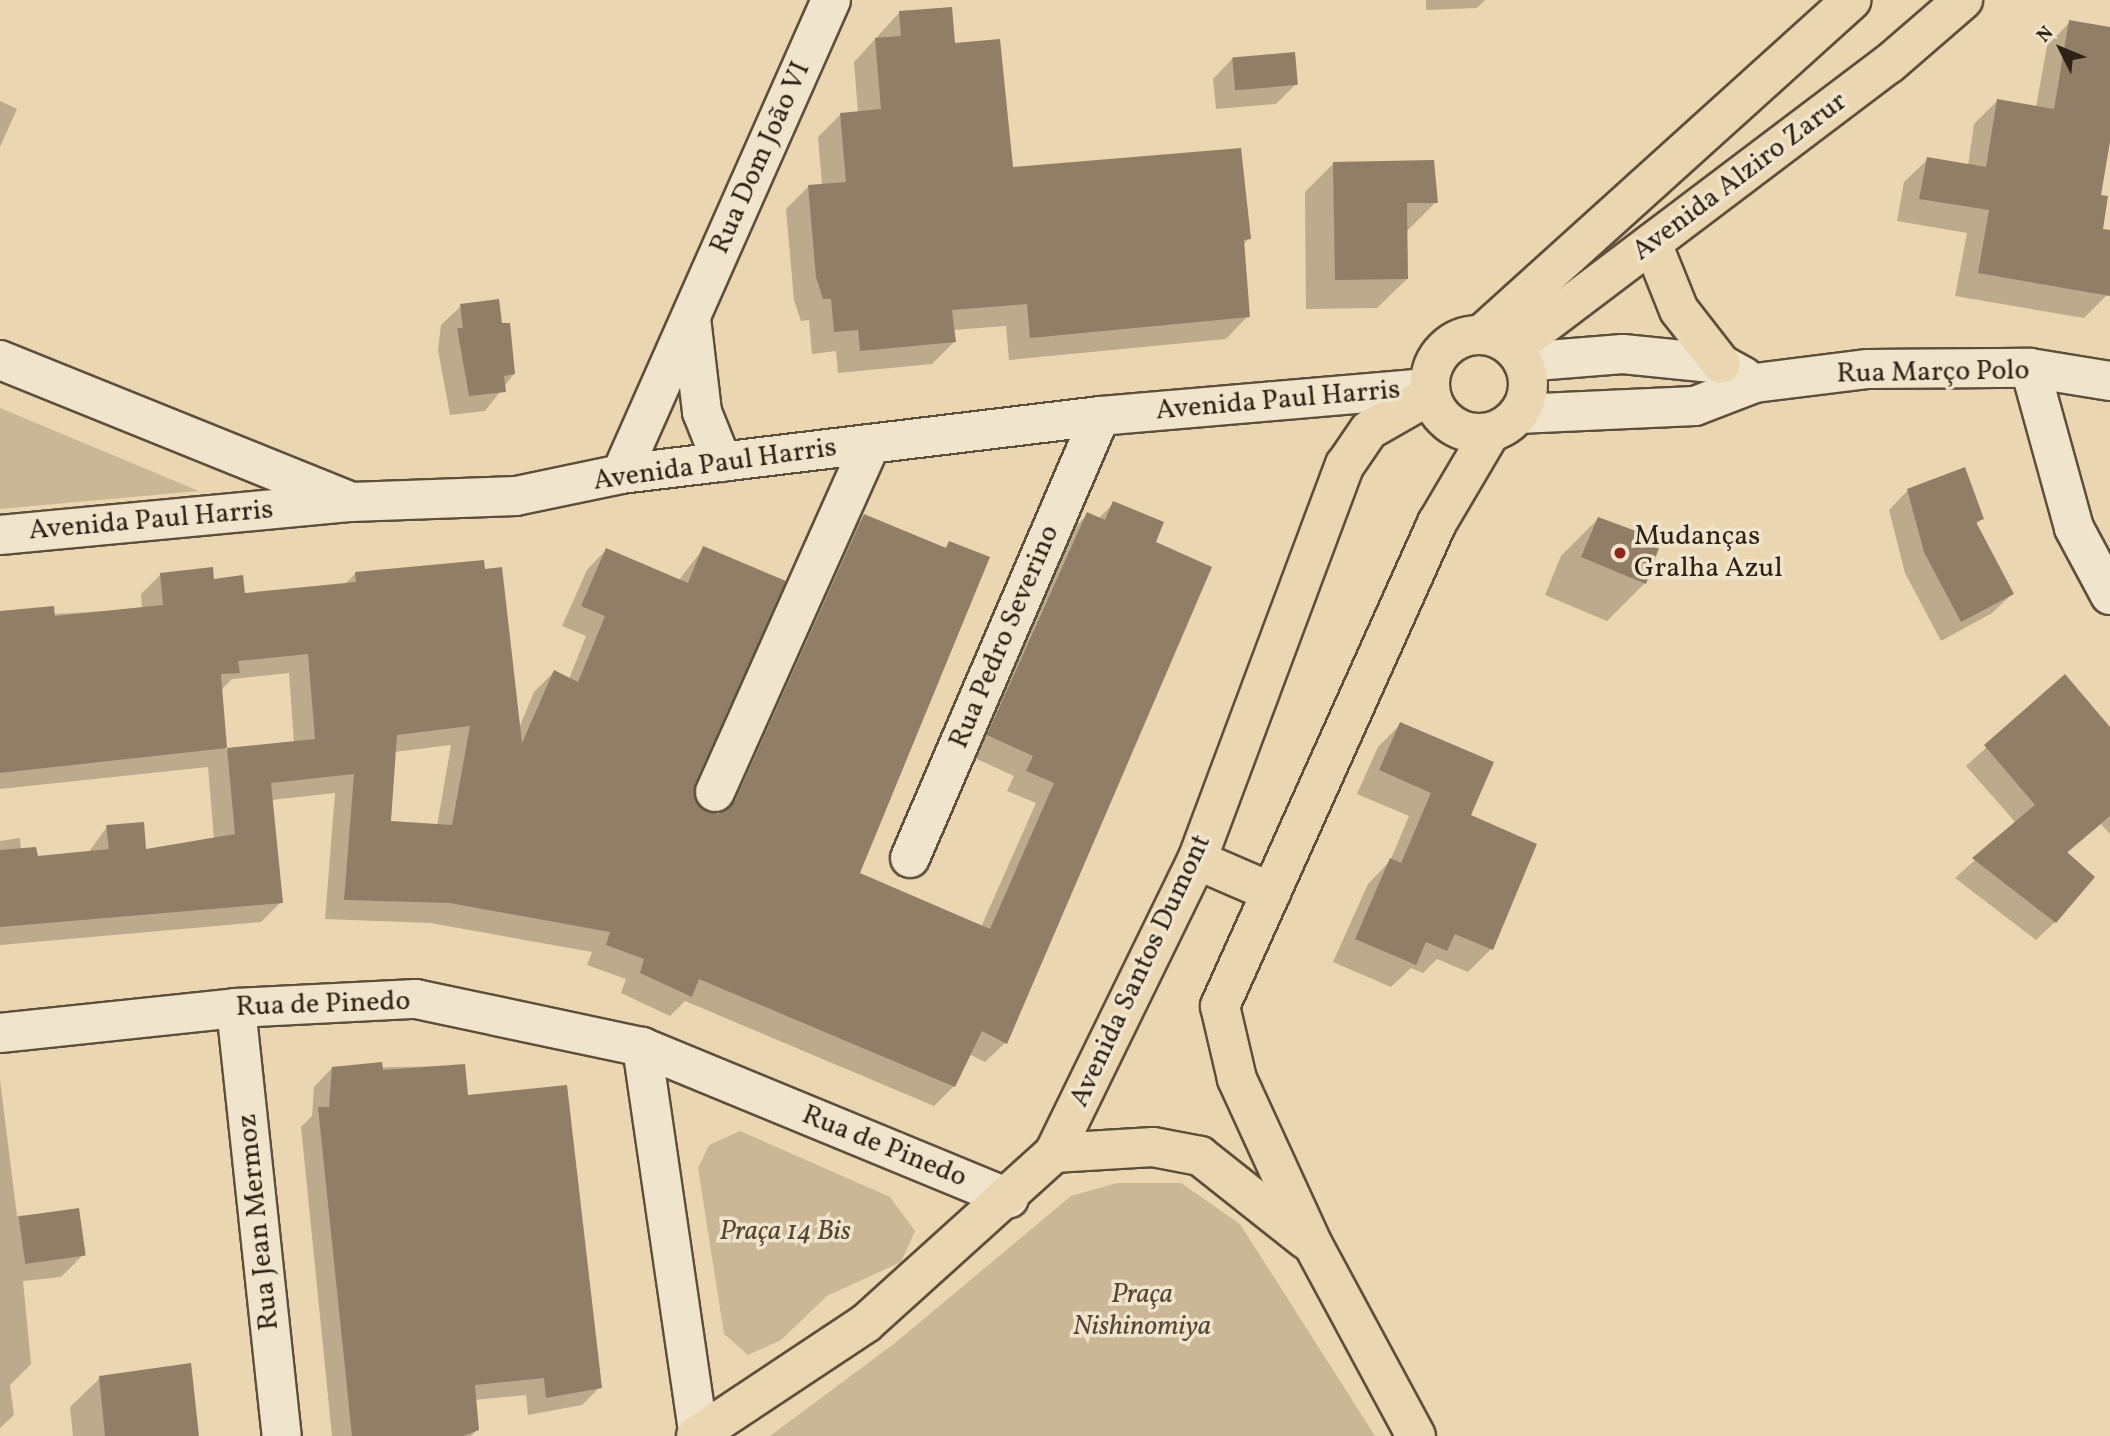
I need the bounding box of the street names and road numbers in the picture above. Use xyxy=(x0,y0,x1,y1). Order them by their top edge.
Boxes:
street label: Rua Dom João VI xyxy=(703,56,819,260)
street label: Avenida Alziro Zarur xyxy=(1626,85,1854,269)
street label: Rua Março Polo xyxy=(1836,355,2030,391)
street label: Avenida Paul Harris xyxy=(1154,374,1402,428)
street label: Avenida Paul Harris xyxy=(591,431,839,499)
street label: Avenida Paul Harris xyxy=(27,494,275,548)
street label: Rua Pedro Severino xyxy=(943,520,1067,754)
street label: Avenida Santos Dumont xyxy=(1063,829,1219,1113)
street label: Rua de Pinedo xyxy=(235,985,411,1025)
street label: Rua de Pinedo xyxy=(797,1099,971,1195)
street label: Rua Jean Mermoz xyxy=(231,1112,287,1332)

